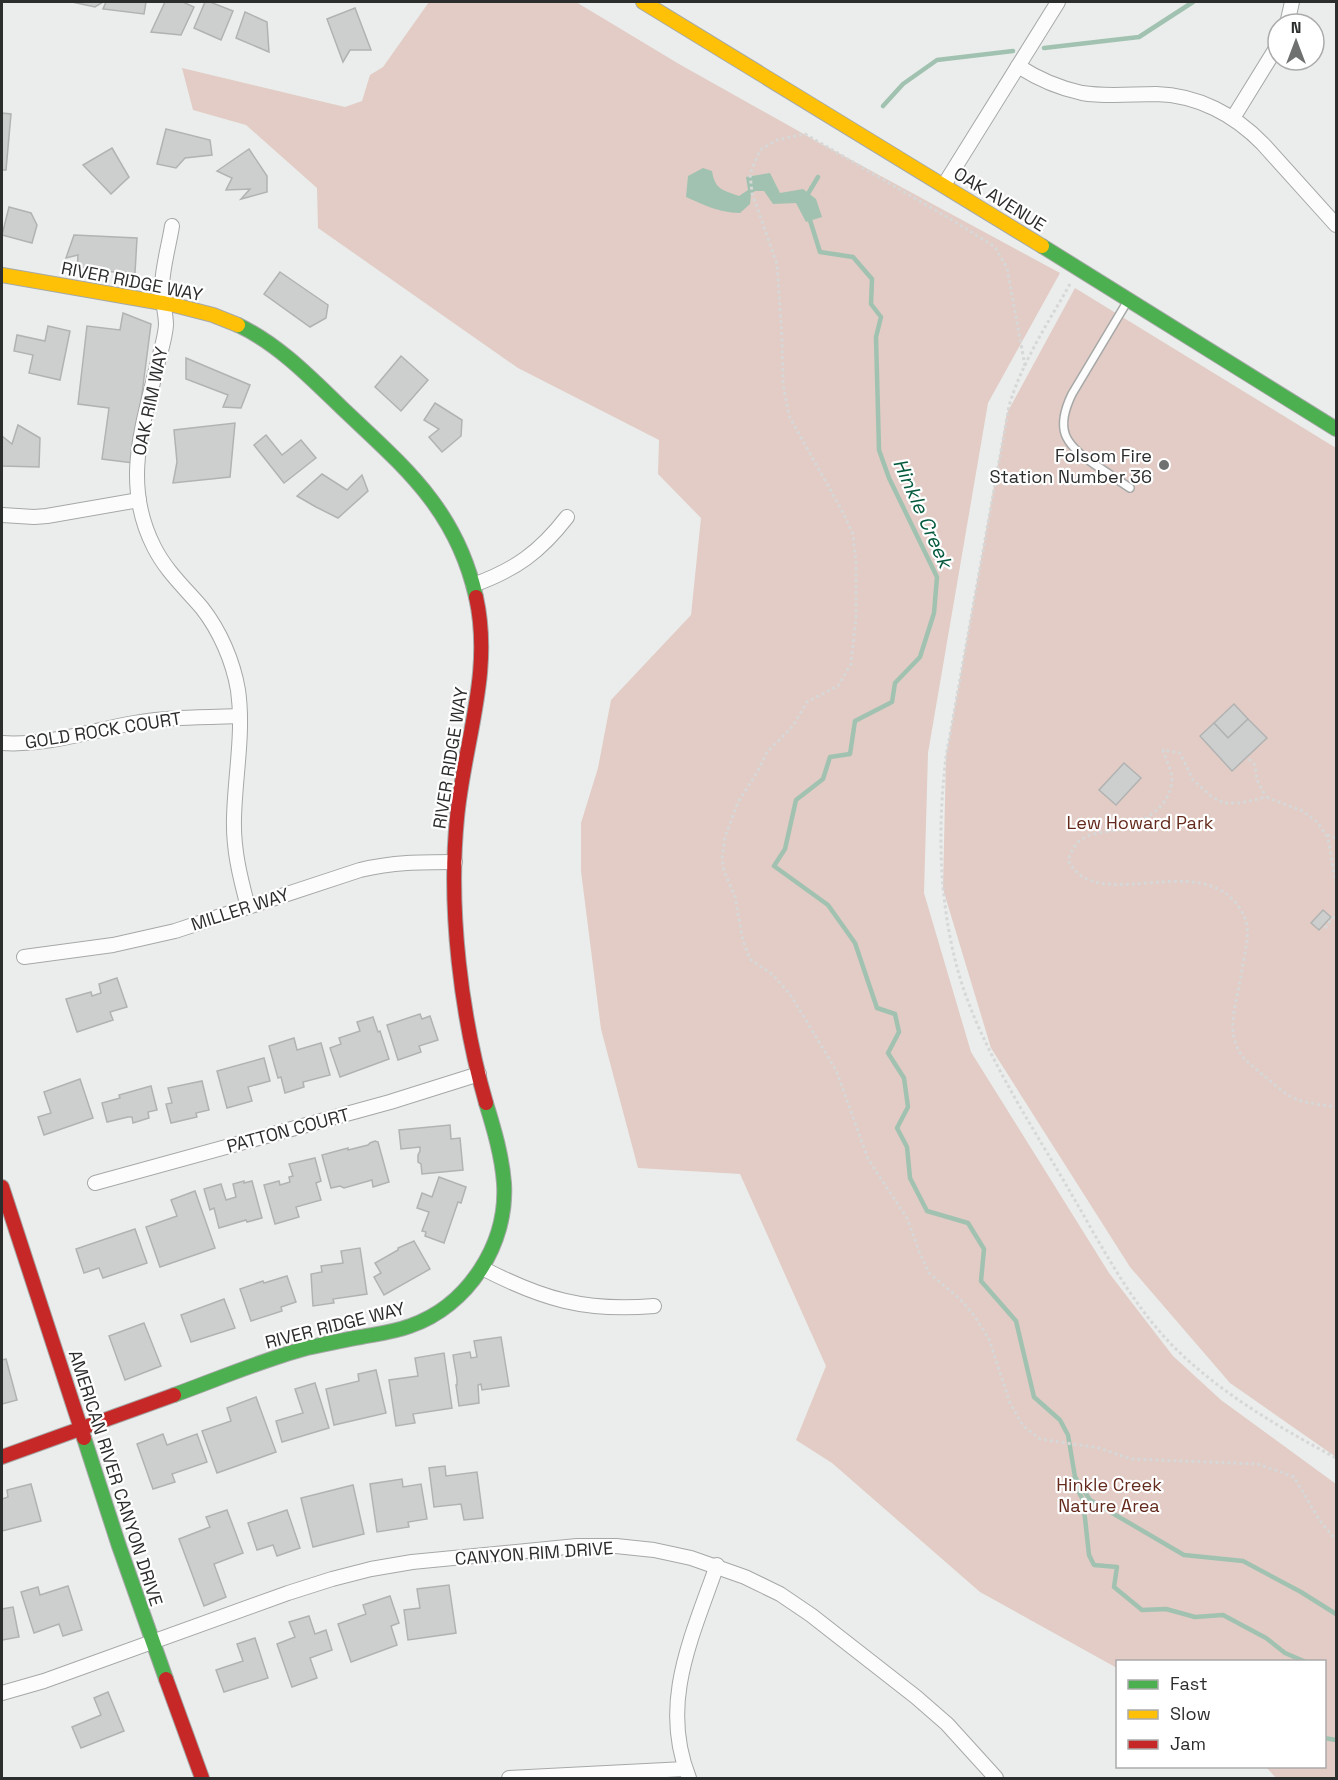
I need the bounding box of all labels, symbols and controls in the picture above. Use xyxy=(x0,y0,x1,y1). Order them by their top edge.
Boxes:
north arrow xyxy=(1266,12,1326,72)
text: N xyxy=(1291,17,1301,38)
street label: OAK AVENUE xyxy=(950,162,1050,236)
street label: RIVER RIDGE WAY xyxy=(59,256,205,306)
street label: OAK RIM WAY xyxy=(127,344,173,458)
place label: Folsom Fire Station Number 36 xyxy=(989,444,1152,488)
water label: Hinkle Creek xyxy=(887,454,960,574)
marker: Folsom Fire Station Number 36 xyxy=(1157,458,1171,472)
street label: RIVER RIDGE WAY xyxy=(427,685,473,831)
street label: GOLD ROCK COURT xyxy=(23,706,183,754)
park label: Lew Howard Park xyxy=(1067,811,1214,834)
street label: MILLER WAY xyxy=(188,882,292,936)
street label: PATTON COURT xyxy=(224,1102,352,1157)
street label: RIVER RIDGE WAY xyxy=(263,1296,407,1354)
street label: AMERICAN RIVER CANYON DRIVE xyxy=(64,1347,168,1609)
park label: Hinkle Creek Nature Area xyxy=(1056,1473,1162,1517)
street label: CANYON RIM DRIVE xyxy=(454,1536,614,1570)
legend xyxy=(1116,1660,1326,1768)
text: Fast xyxy=(1170,1672,1207,1695)
text: Slow xyxy=(1170,1702,1211,1725)
text: Jam xyxy=(1170,1732,1206,1755)

